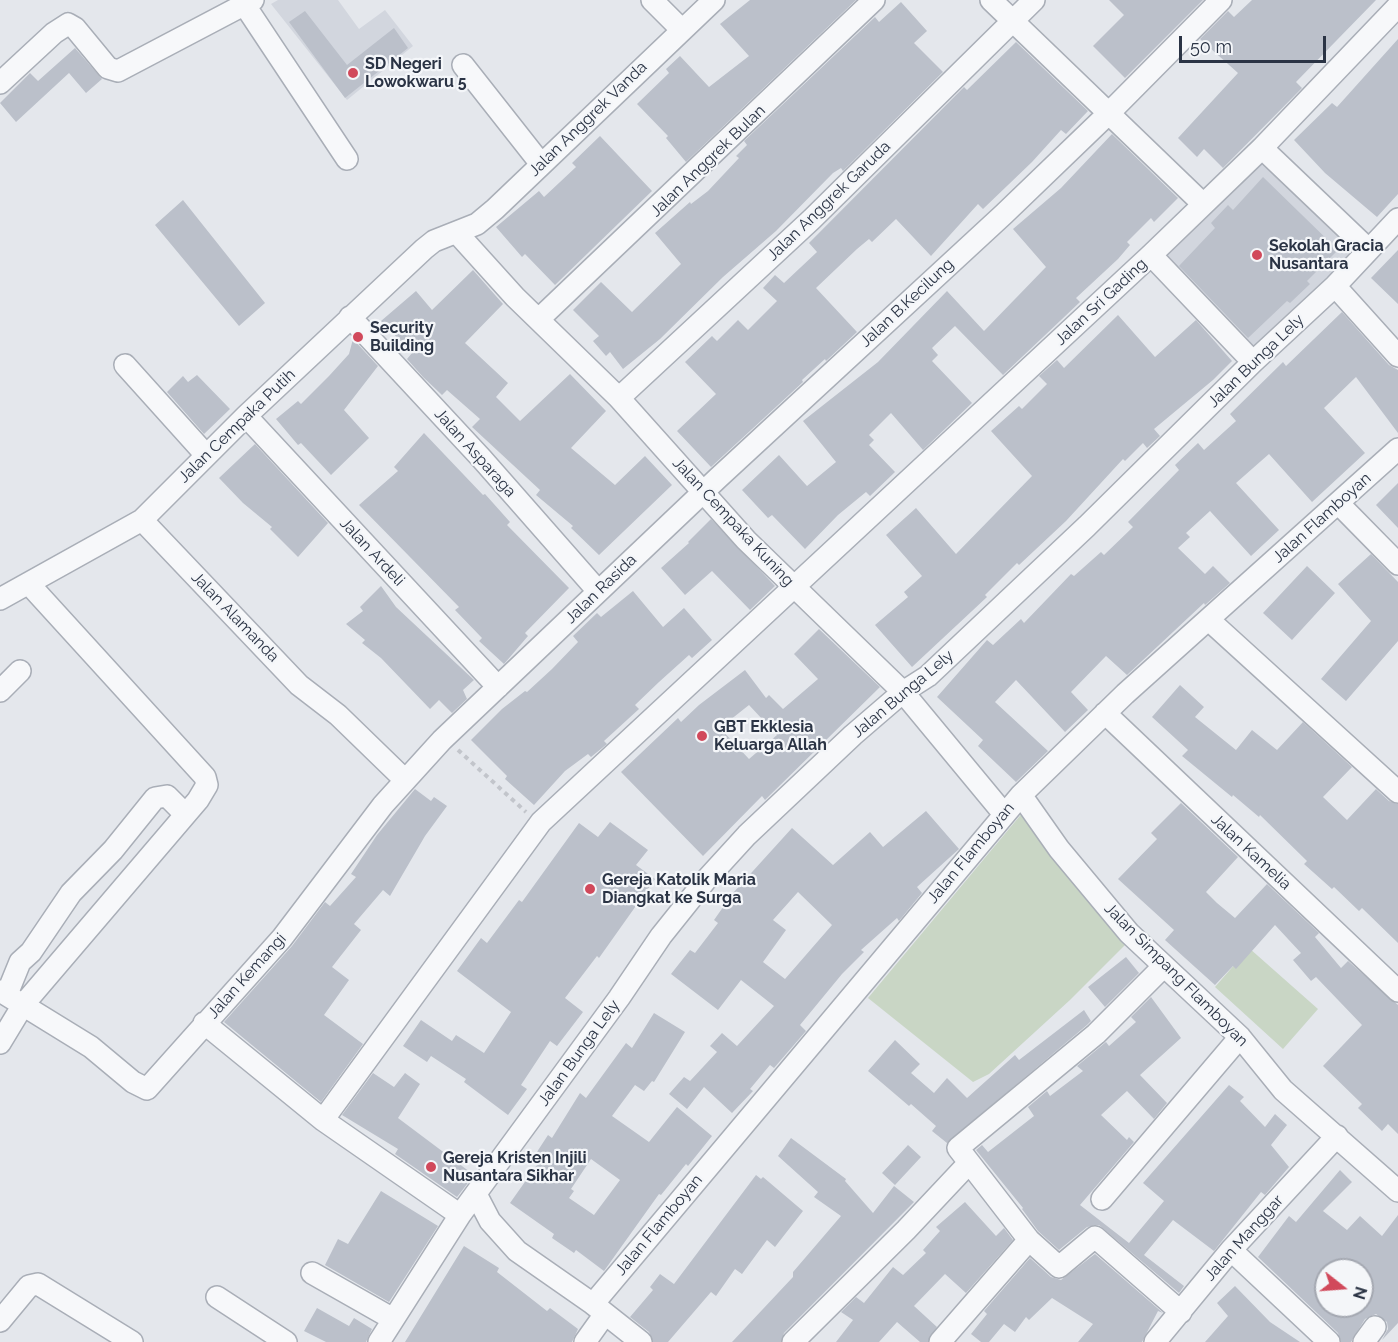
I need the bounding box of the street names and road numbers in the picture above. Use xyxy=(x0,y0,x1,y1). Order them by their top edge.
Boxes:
street label: Jalan Anggrek Vanda xyxy=(525,58,651,180)
street label: Jalan Anggrek Bulan xyxy=(646,101,770,221)
street label: Jalan Anggrek Garuda xyxy=(763,137,895,265)
street label: Jalan B.Kecilung xyxy=(856,255,958,351)
street label: Jalan Sri Gading xyxy=(1051,255,1151,349)
street label: Jalan Bunga Lely xyxy=(1204,310,1308,412)
street label: Jalan Cempaka Putih xyxy=(174,365,300,487)
street label: Jalan Asparaga xyxy=(430,405,520,501)
street label: Jalan Cempaka Kuning xyxy=(668,454,798,590)
street label: Jalan Flamboyan xyxy=(1269,469,1375,567)
street label: Jalan Ardeli xyxy=(336,514,408,590)
street label: Jalan Rasida xyxy=(561,550,641,628)
street label: Jalan Alamanda xyxy=(187,568,283,666)
street label: Jalan Bunga Lely xyxy=(848,646,958,742)
street label: Jalan Flamboyan xyxy=(923,799,1019,907)
street label: Jalan Kamelia xyxy=(1207,810,1295,894)
street label: Jalan Simpang Flamboyan xyxy=(1100,899,1252,1051)
street label: Jalan Kemangi xyxy=(204,929,290,1023)
street label: Jalan Bunga Lely xyxy=(534,996,624,1110)
street label: Jalan Flamboyan xyxy=(611,1171,707,1279)
street label: Jalan Manggar xyxy=(1200,1191,1288,1285)

